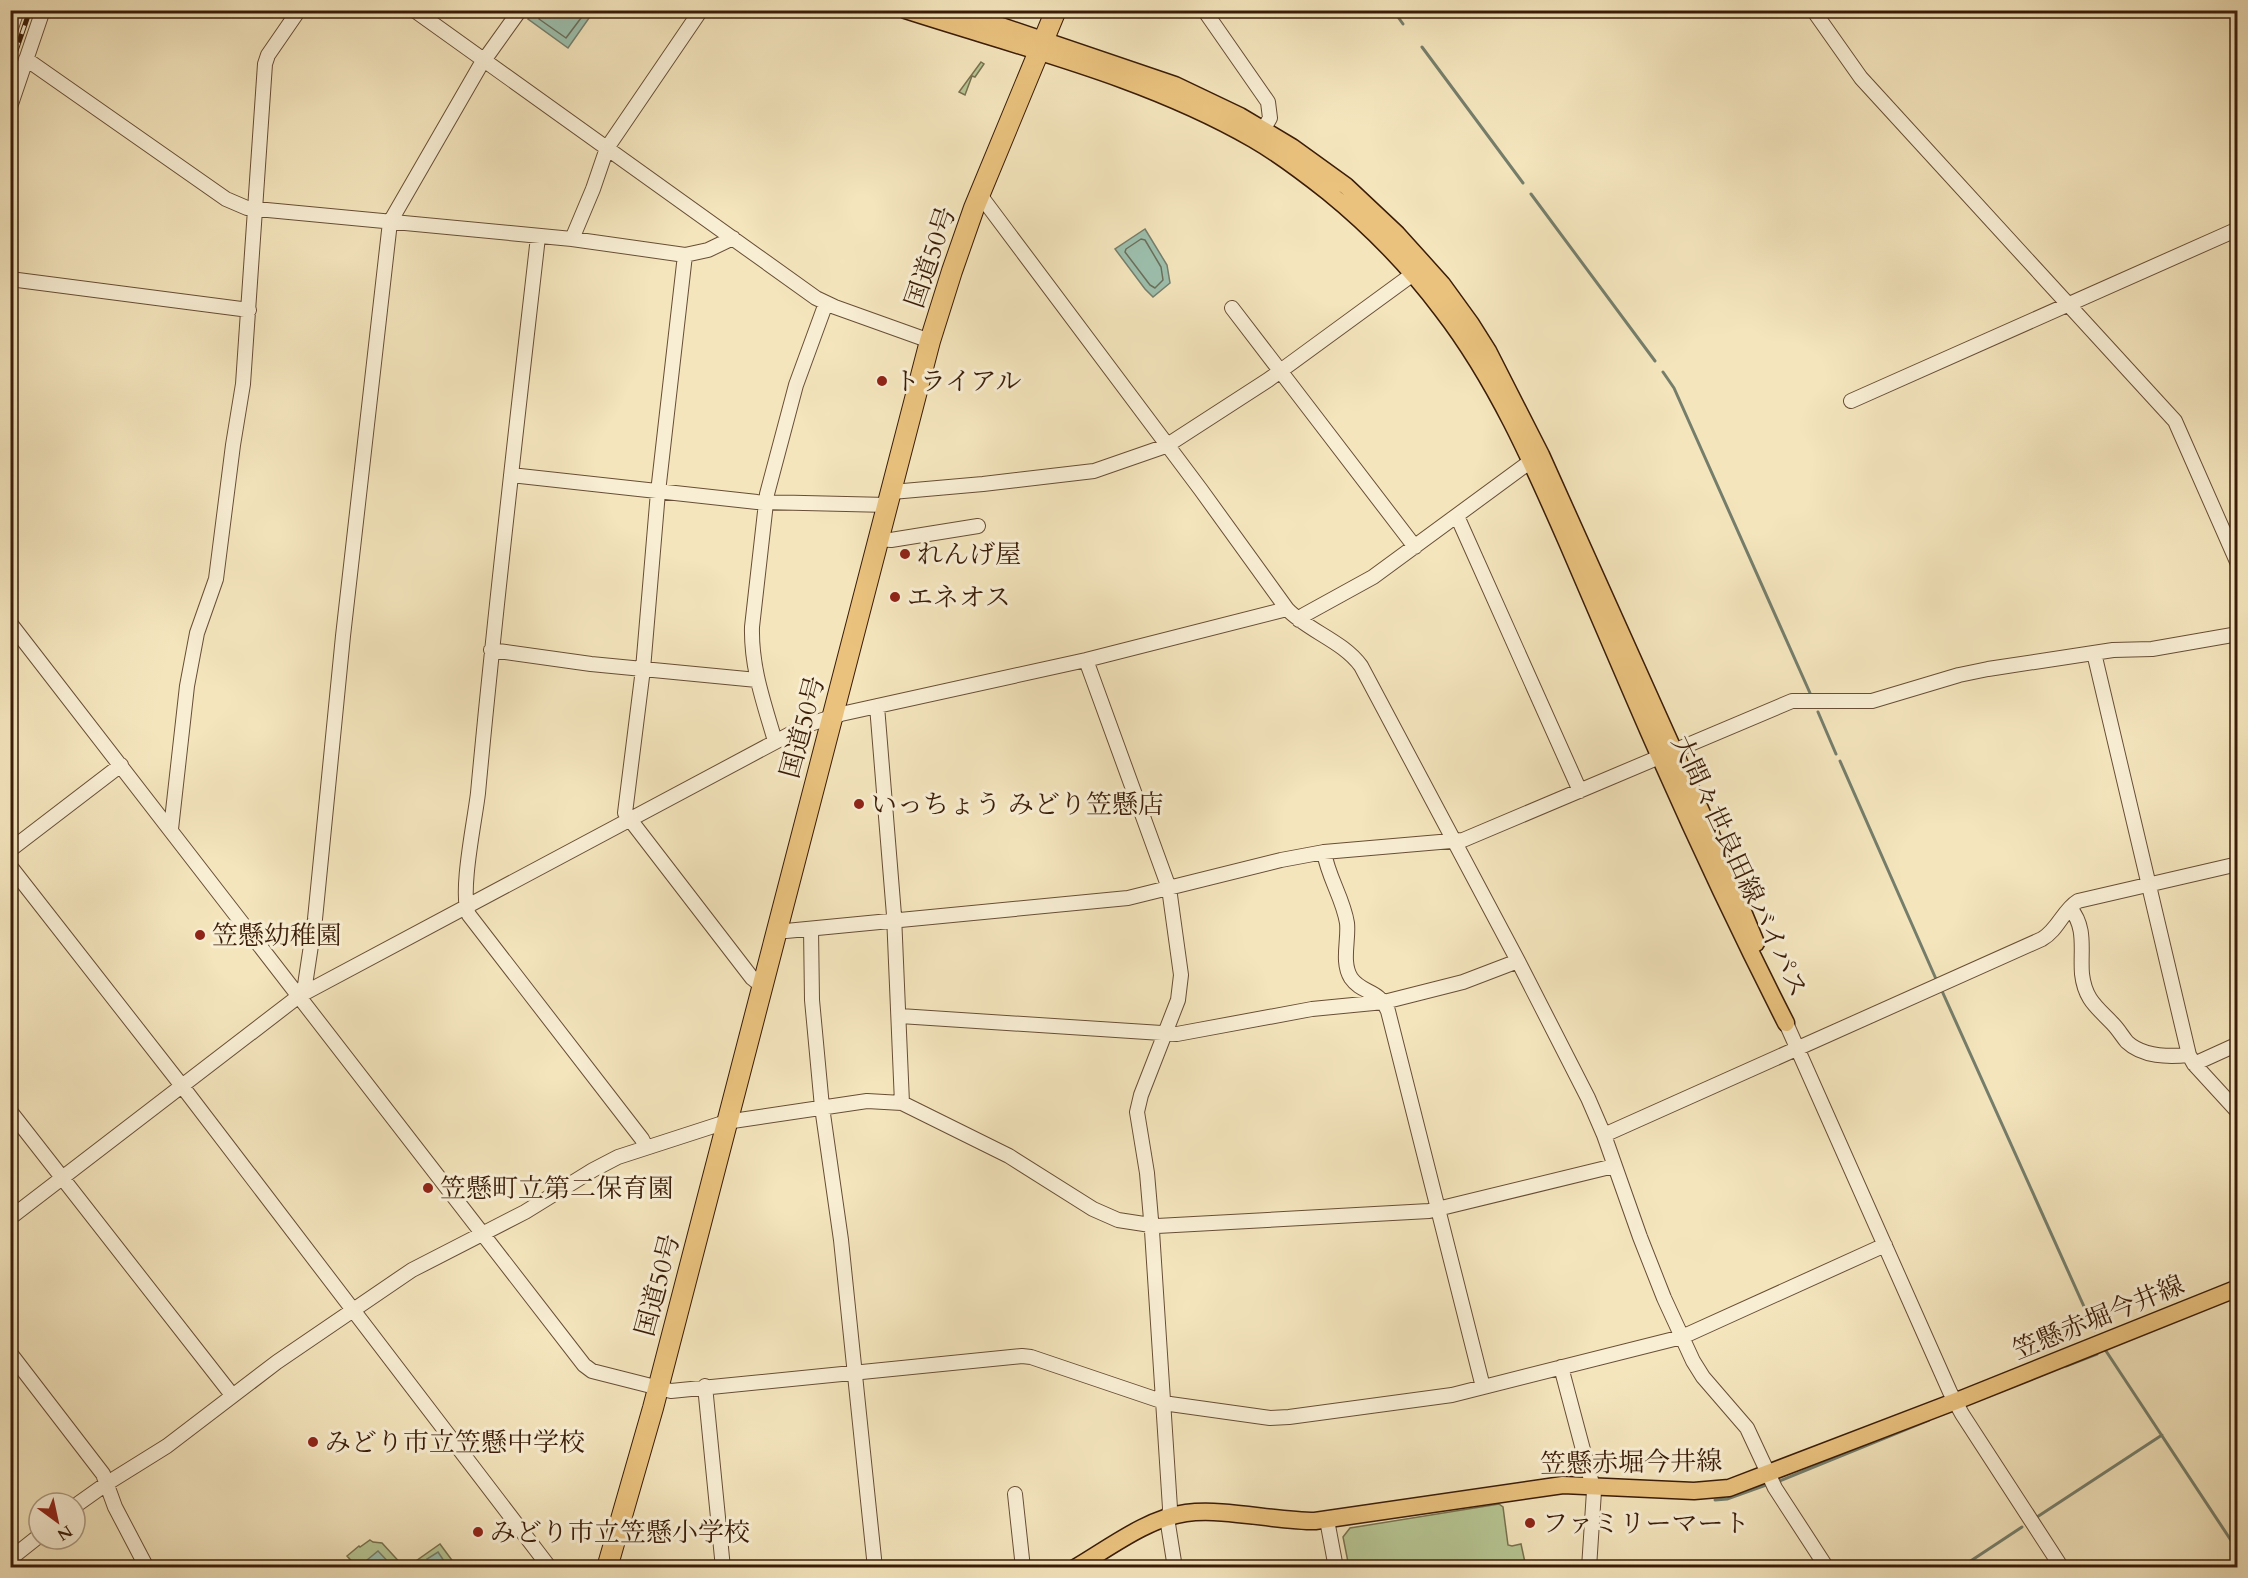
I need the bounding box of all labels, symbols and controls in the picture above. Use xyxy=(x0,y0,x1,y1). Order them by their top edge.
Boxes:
street label: 国道50号 xyxy=(897,202,964,312)
place label: トライアル xyxy=(894,364,1021,399)
marker: トライアル xyxy=(875,374,889,388)
place label: れんげ屋 xyxy=(917,537,1021,572)
marker: れんげ屋 xyxy=(898,547,912,561)
place label: エネオス xyxy=(907,580,1011,615)
marker: エネオス xyxy=(888,590,902,604)
street label: 国道50号 xyxy=(772,672,833,782)
street label: 大間々世良田線バイパス xyxy=(1663,729,1816,1003)
place label: いっちょう みどり笠懸店 xyxy=(871,787,1164,822)
marker: いっちょう みどり笠懸店 xyxy=(852,797,866,811)
place label: 笠懸幼稚園 xyxy=(212,918,342,953)
marker: 笠懸幼稚園 xyxy=(193,928,207,942)
place label: 笠懸町立第二保育園 xyxy=(440,1171,674,1206)
marker: 笠懸町立第二保育園 xyxy=(421,1181,435,1195)
street label: 国道50号 xyxy=(627,1230,688,1340)
street label: 笠懸赤堀今井線 xyxy=(2007,1267,2189,1368)
place label: みどり市立笠懸中学校 xyxy=(325,1425,585,1460)
marker: みどり市立笠懸中学校 xyxy=(306,1435,320,1449)
street label: 笠懸赤堀今井線 xyxy=(1540,1443,1722,1482)
north arrow xyxy=(27,1491,87,1551)
place label: ファミリーマート xyxy=(1542,1506,1749,1541)
place label: みどり市立笠懸小学校 xyxy=(490,1515,750,1550)
marker: ファミリーマート xyxy=(1523,1516,1537,1530)
text: N xyxy=(53,1520,76,1546)
marker: みどり市立笠懸小学校 xyxy=(471,1525,485,1539)

